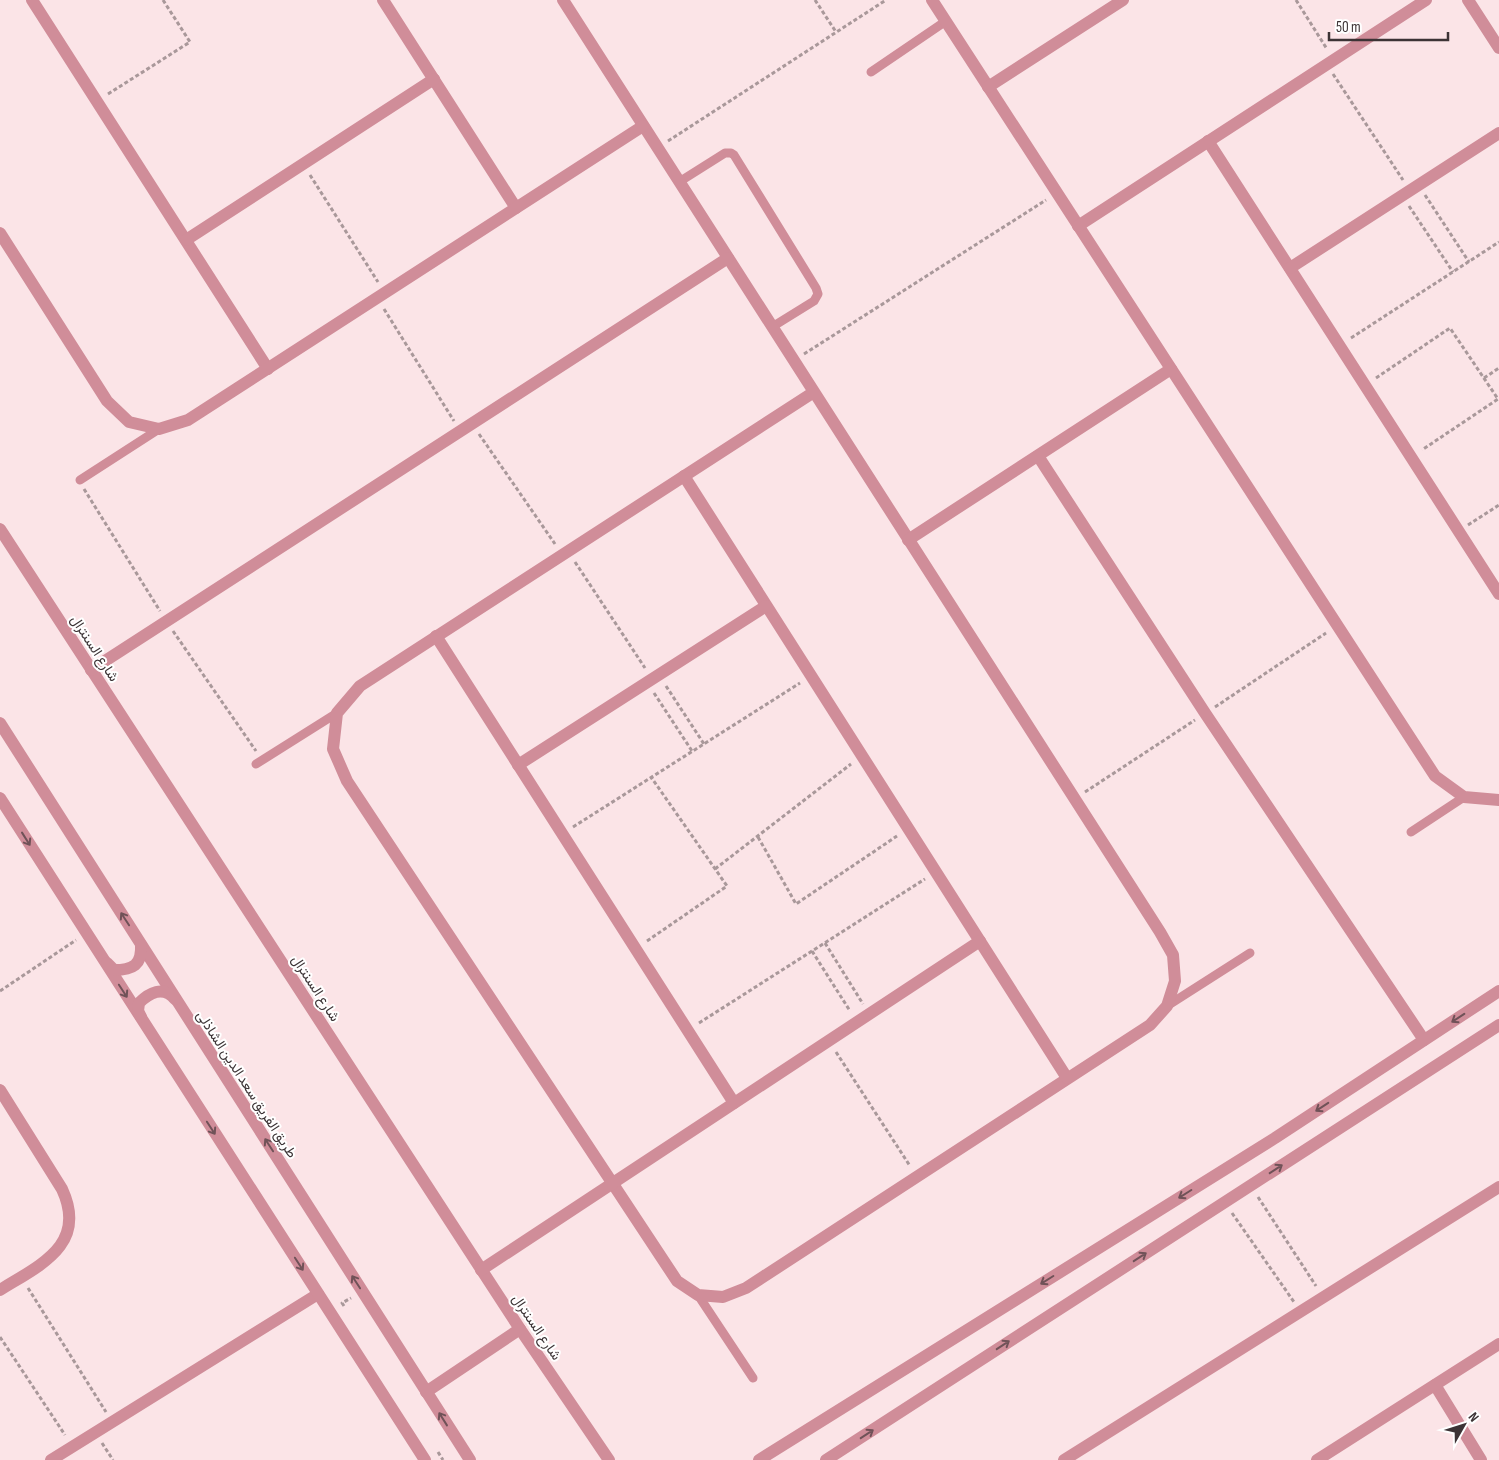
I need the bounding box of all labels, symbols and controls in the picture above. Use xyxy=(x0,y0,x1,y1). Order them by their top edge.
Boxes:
scale bar xyxy=(1329,10,1448,42)
text: 50 m xyxy=(1336,18,1361,37)
street label: شارع السنترال xyxy=(65,612,122,686)
one-way arrow xyxy=(21,832,31,846)
one-way arrow xyxy=(120,913,130,927)
street label: شارع السنترال xyxy=(286,952,343,1026)
one-way arrow xyxy=(118,983,128,997)
street label: طريق الفريق سعد الدين الشاذلى xyxy=(193,1007,301,1161)
one-way arrow xyxy=(1451,1012,1465,1023)
one-way arrow xyxy=(1315,1102,1329,1112)
one-way arrow xyxy=(206,1120,216,1134)
one-way arrow xyxy=(263,1138,273,1152)
one-way arrow xyxy=(1269,1163,1283,1174)
one-way arrow xyxy=(1178,1189,1192,1199)
one-way arrow xyxy=(1132,1252,1146,1262)
one-way arrow xyxy=(294,1257,304,1271)
one-way arrow xyxy=(351,1275,361,1289)
one-way arrow xyxy=(1041,1275,1055,1285)
street label: شارع السنترال xyxy=(507,1291,565,1365)
one-way arrow xyxy=(996,1340,1010,1350)
north arrow xyxy=(1439,1400,1489,1450)
text: N xyxy=(1465,1409,1483,1425)
one-way arrow xyxy=(438,1412,448,1426)
one-way arrow xyxy=(859,1428,873,1438)

